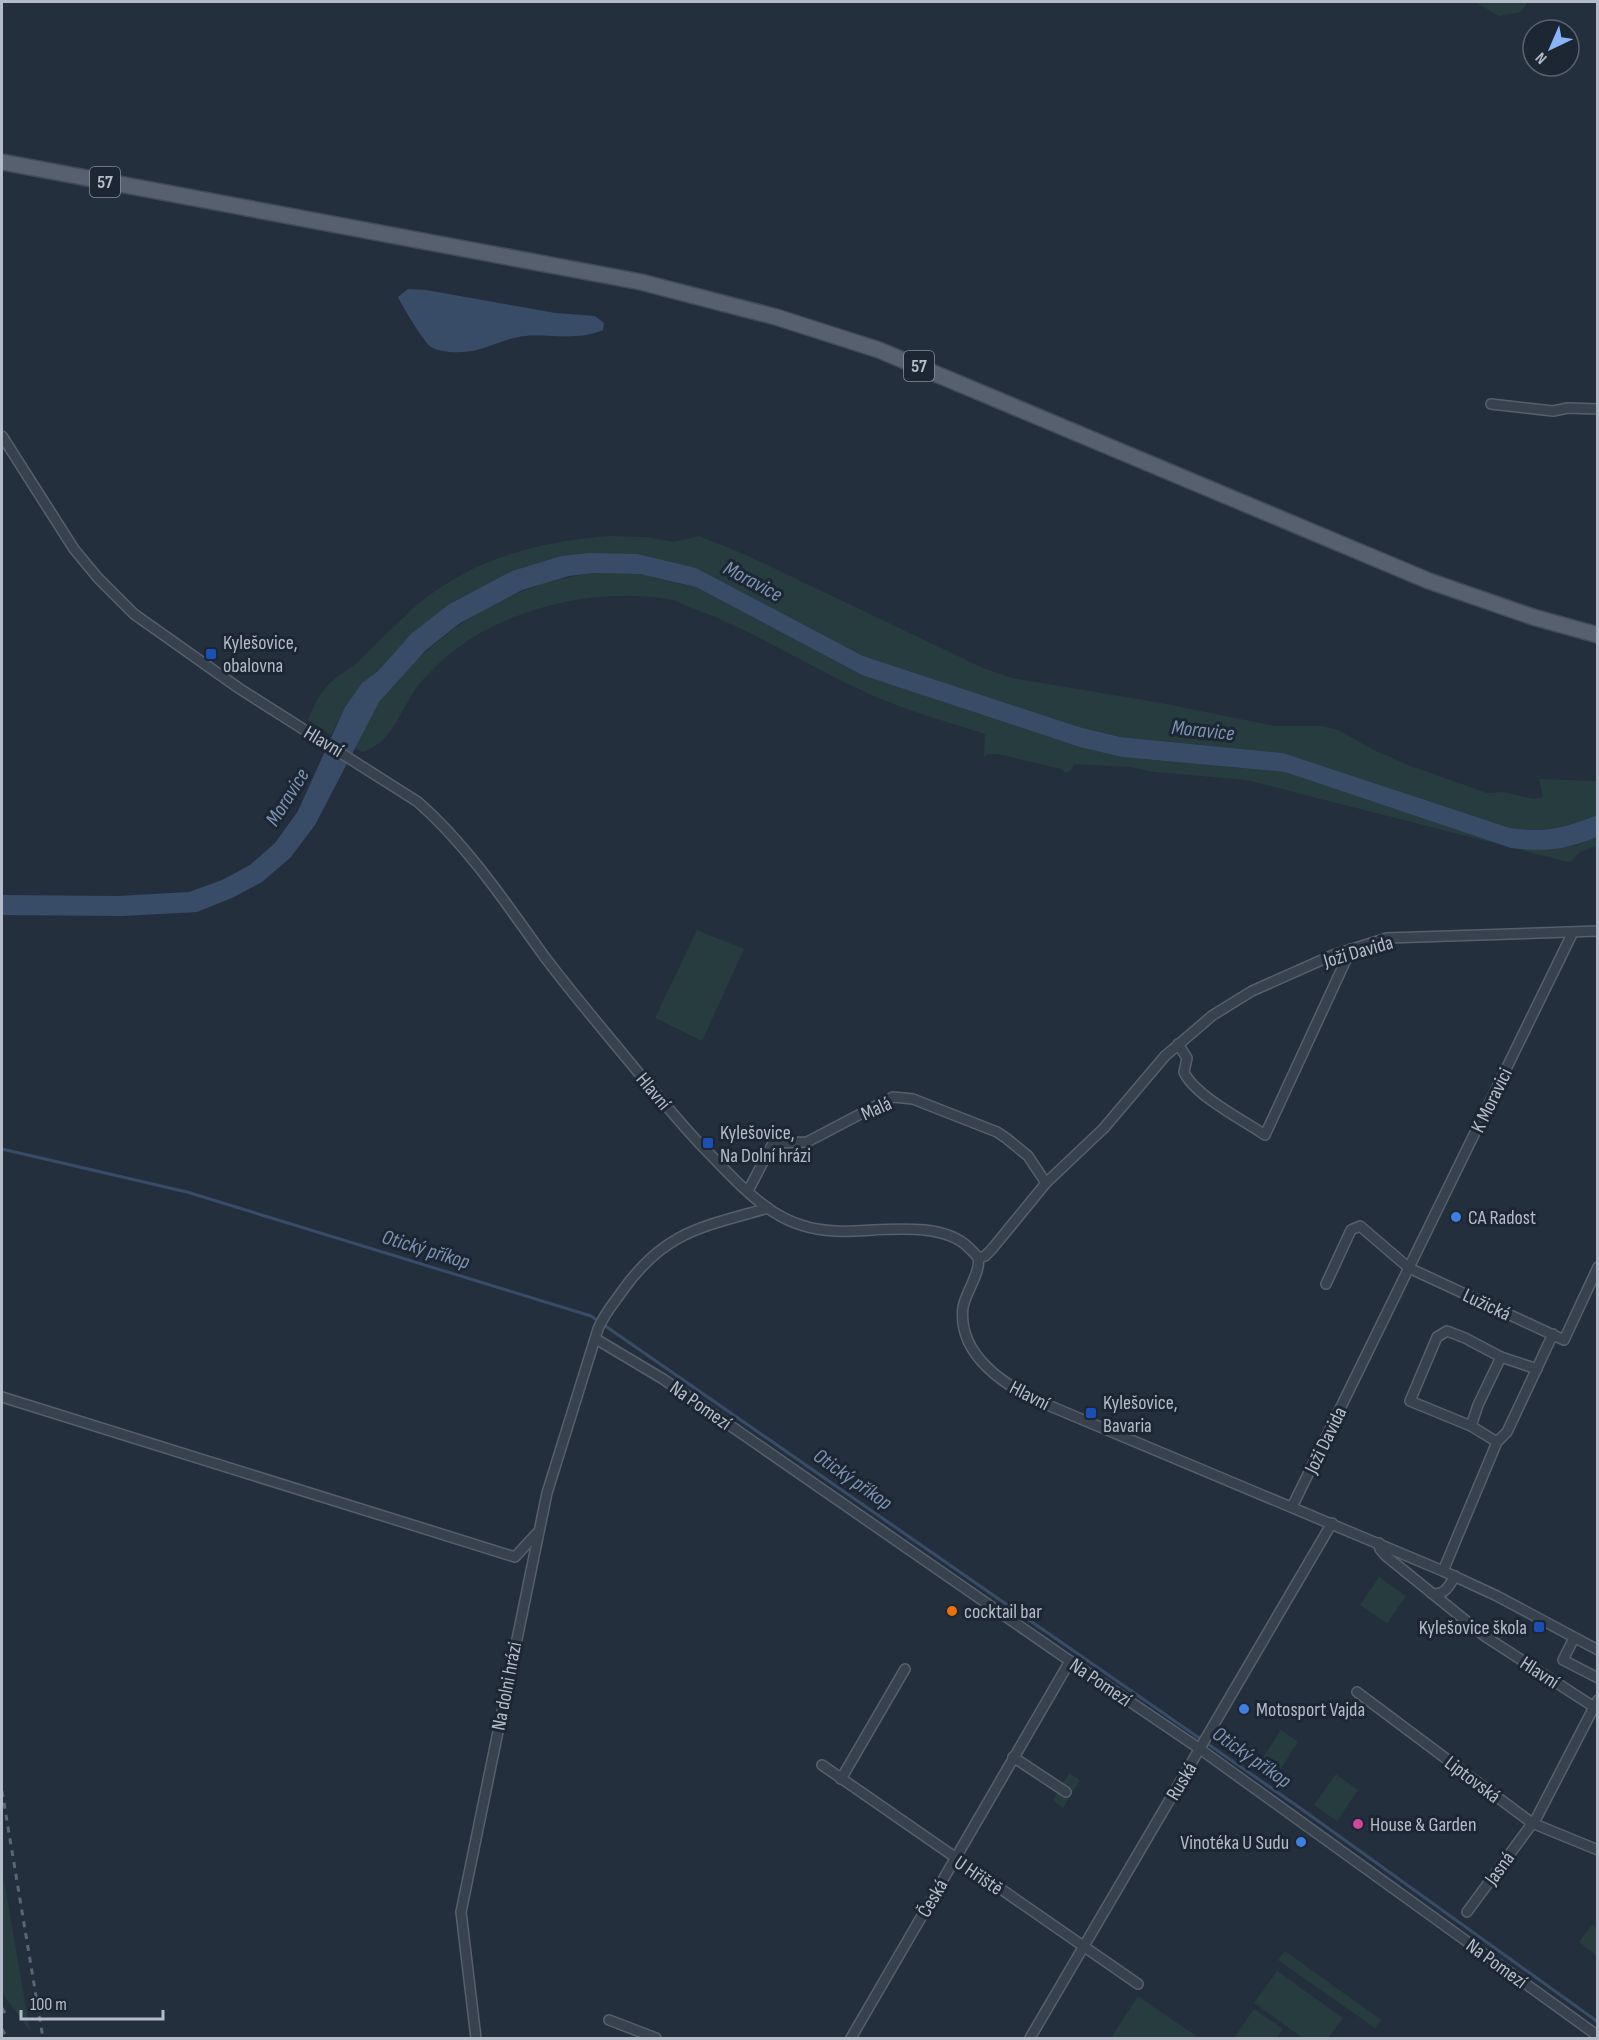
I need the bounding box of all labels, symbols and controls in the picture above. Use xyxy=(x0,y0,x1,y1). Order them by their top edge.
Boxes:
north arrow xyxy=(1521,18,1581,78)
text: N xyxy=(1532,48,1551,68)
road number: 57 xyxy=(90,167,120,197)
road number: 57 xyxy=(904,351,934,381)
water label: Moravice xyxy=(719,556,786,607)
place label: Kylešovice, obalovna xyxy=(223,631,298,678)
marker: Kylešovice, obalovna xyxy=(204,647,218,661)
water label: Moravice xyxy=(1170,715,1236,746)
street label: Hlavní xyxy=(300,721,348,763)
water label: Moravice xyxy=(260,764,315,831)
street label: Joži Davida xyxy=(1320,931,1396,974)
street label: K Moravici xyxy=(1466,1064,1518,1137)
street label: Hlavní xyxy=(631,1068,676,1115)
street label: Malá xyxy=(857,1092,895,1126)
place label: Kylešovice, Na Dolní hrázi xyxy=(720,1121,811,1168)
marker: Kylešovice, Na Dolní hrázi xyxy=(701,1136,715,1150)
place label: CA Radost xyxy=(1468,1206,1536,1230)
marker: CA Radost xyxy=(1449,1210,1463,1224)
water label: Otický příkop xyxy=(379,1224,473,1275)
street label: Lužická xyxy=(1459,1283,1514,1326)
street label: Na Pomezí xyxy=(665,1376,736,1436)
street label: Hlavní xyxy=(1006,1376,1054,1416)
place label: Kylešovice, Bavaria xyxy=(1103,1391,1178,1438)
street label: Joži Davida xyxy=(1299,1403,1352,1479)
marker: Kylešovice, Bavaria xyxy=(1084,1406,1098,1420)
water label: Otický příkop xyxy=(809,1443,897,1516)
place label: cocktail bar xyxy=(964,1600,1042,1624)
marker: cocktail bar xyxy=(945,1604,959,1618)
place label: Kylešovice škola xyxy=(1419,1616,1527,1640)
marker: Kylešovice škola xyxy=(1532,1620,1546,1634)
street label: Na dolni hrázi xyxy=(487,1640,527,1732)
street label: Hlavní xyxy=(1516,1651,1564,1694)
street label: Na Pomezí xyxy=(1065,1653,1136,1712)
place label: Motosport Vajda xyxy=(1256,1698,1365,1722)
marker: Motosport Vajda xyxy=(1237,1702,1251,1716)
water label: Otický příkop xyxy=(1208,1721,1296,1794)
street label: Liptovská xyxy=(1440,1751,1505,1809)
street label: Ruská xyxy=(1161,1758,1202,1805)
place label: House & Garden xyxy=(1370,1813,1476,1837)
marker: House & Garden xyxy=(1351,1817,1365,1831)
place label: Vinotéka U Sudu xyxy=(1180,1831,1289,1855)
marker: Vinotéka U Sudu xyxy=(1294,1835,1308,1849)
street label: Jasná xyxy=(1479,1847,1520,1891)
street label: U Hřiště xyxy=(949,1851,1007,1901)
street label: Česká xyxy=(912,1875,953,1922)
street label: Na Pomezí xyxy=(1461,1934,1532,1994)
scale bar xyxy=(21,1983,164,2021)
text: 100 m xyxy=(30,1994,67,2015)

